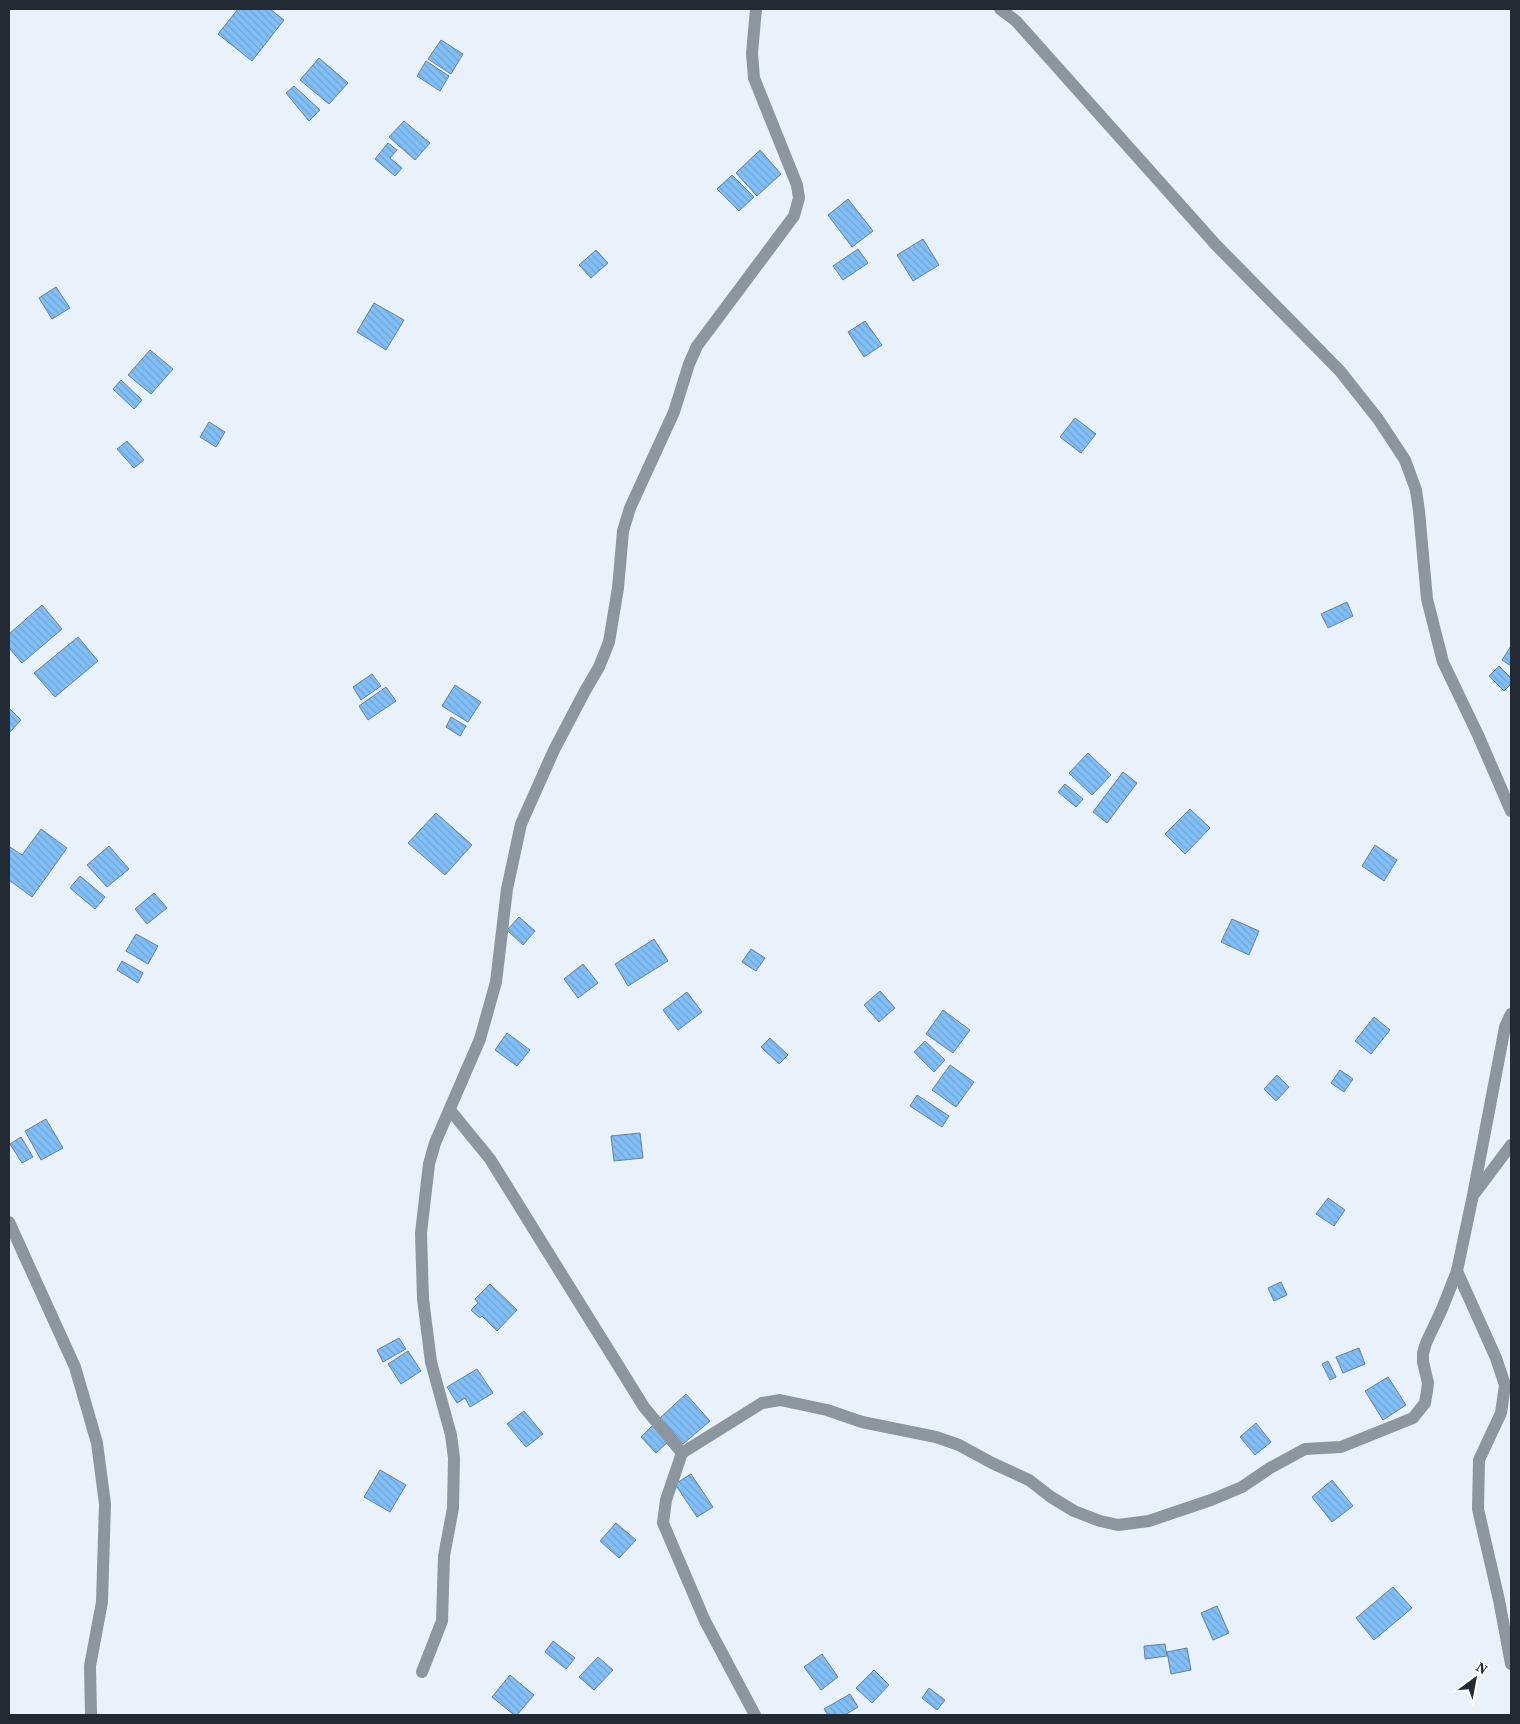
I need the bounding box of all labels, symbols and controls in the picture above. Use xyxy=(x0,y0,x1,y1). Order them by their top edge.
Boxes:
north arrow xyxy=(1450,1654,1500,1704)
text: N xyxy=(1472,1657,1492,1679)

